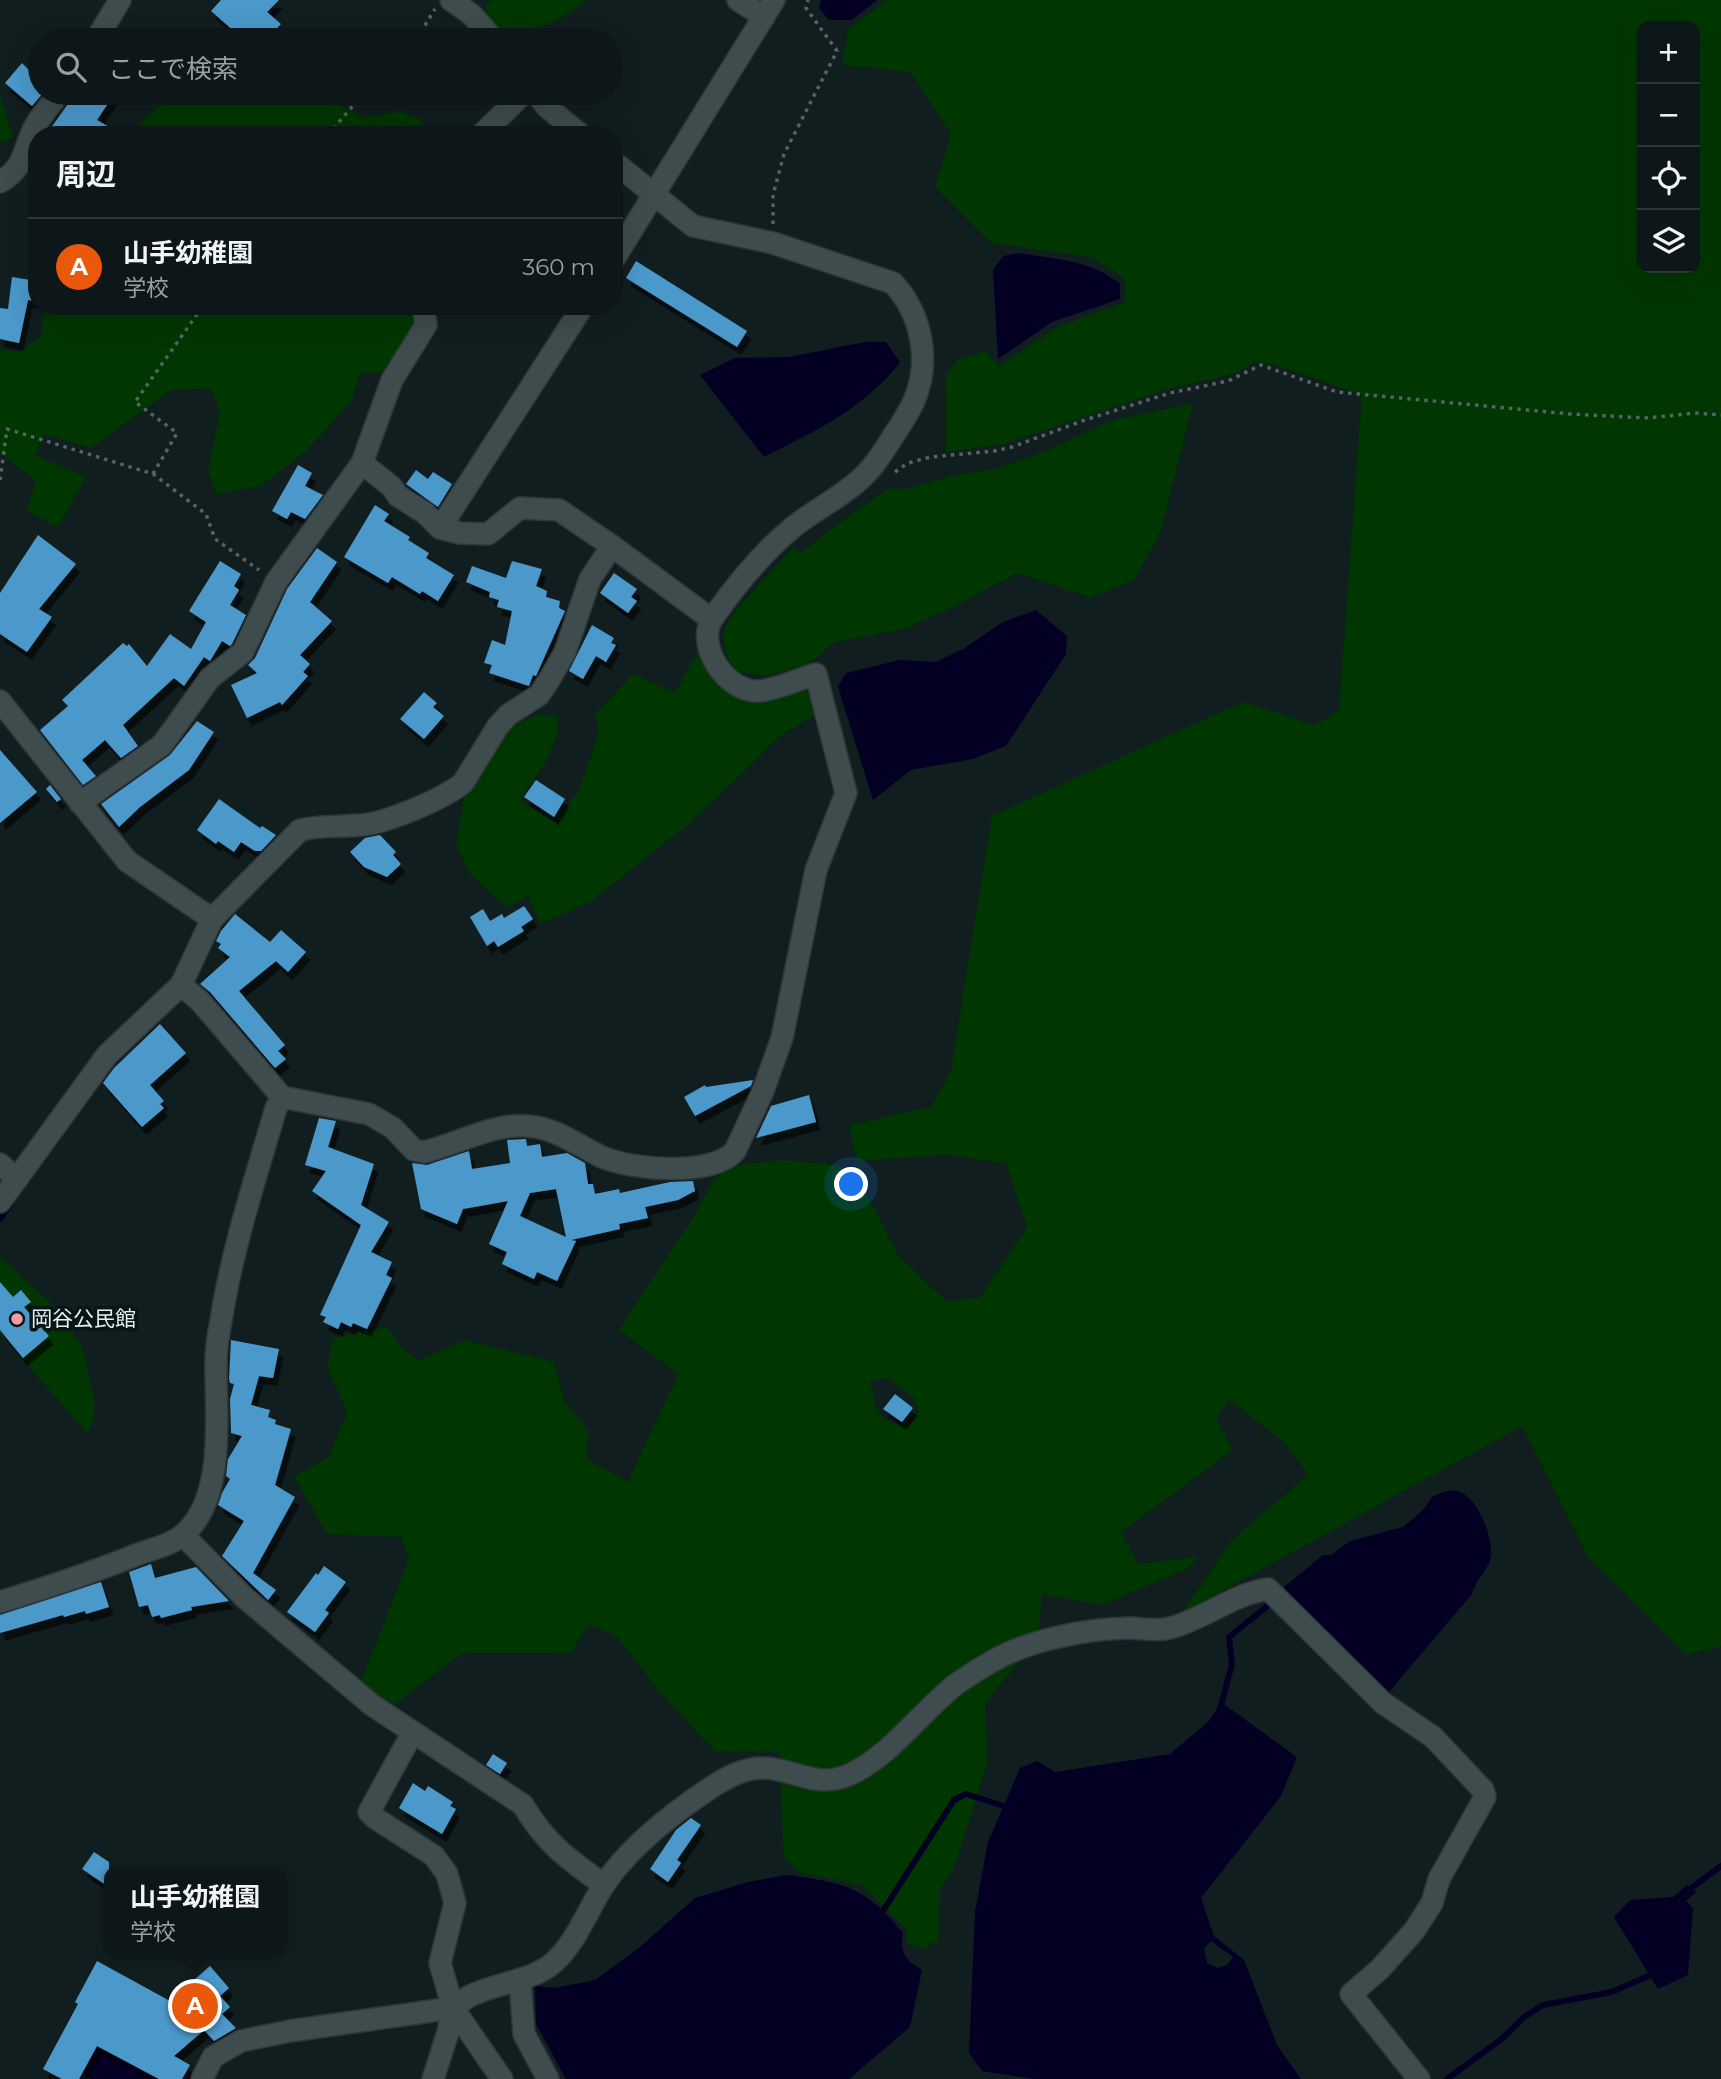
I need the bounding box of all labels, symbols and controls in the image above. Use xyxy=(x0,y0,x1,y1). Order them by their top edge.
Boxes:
map controls xyxy=(1637,21,1700,273)
button: + xyxy=(1637,21,1700,84)
search box xyxy=(28,28,623,105)
icon: search xyxy=(52,48,90,86)
text: ここで検索 xyxy=(108,53,238,85)
button: − xyxy=(1637,84,1700,147)
button: locate xyxy=(1637,147,1700,210)
text: 周辺 xyxy=(56,156,116,193)
button: layers xyxy=(1637,210,1700,273)
text: 山手幼稚園 xyxy=(123,237,253,269)
text: A xyxy=(70,253,88,281)
text: 360 m xyxy=(522,253,595,281)
text: 学校 xyxy=(123,274,169,302)
your location xyxy=(834,1167,868,1201)
place label: 岡谷公民館 xyxy=(31,1306,136,1331)
marker: 岡谷公民館 xyxy=(9,1311,25,1327)
popup xyxy=(104,1866,286,1957)
text: 山手幼稚園 xyxy=(130,1881,260,1913)
text: 学校 xyxy=(130,1918,176,1946)
pin: A xyxy=(172,1980,218,2032)

